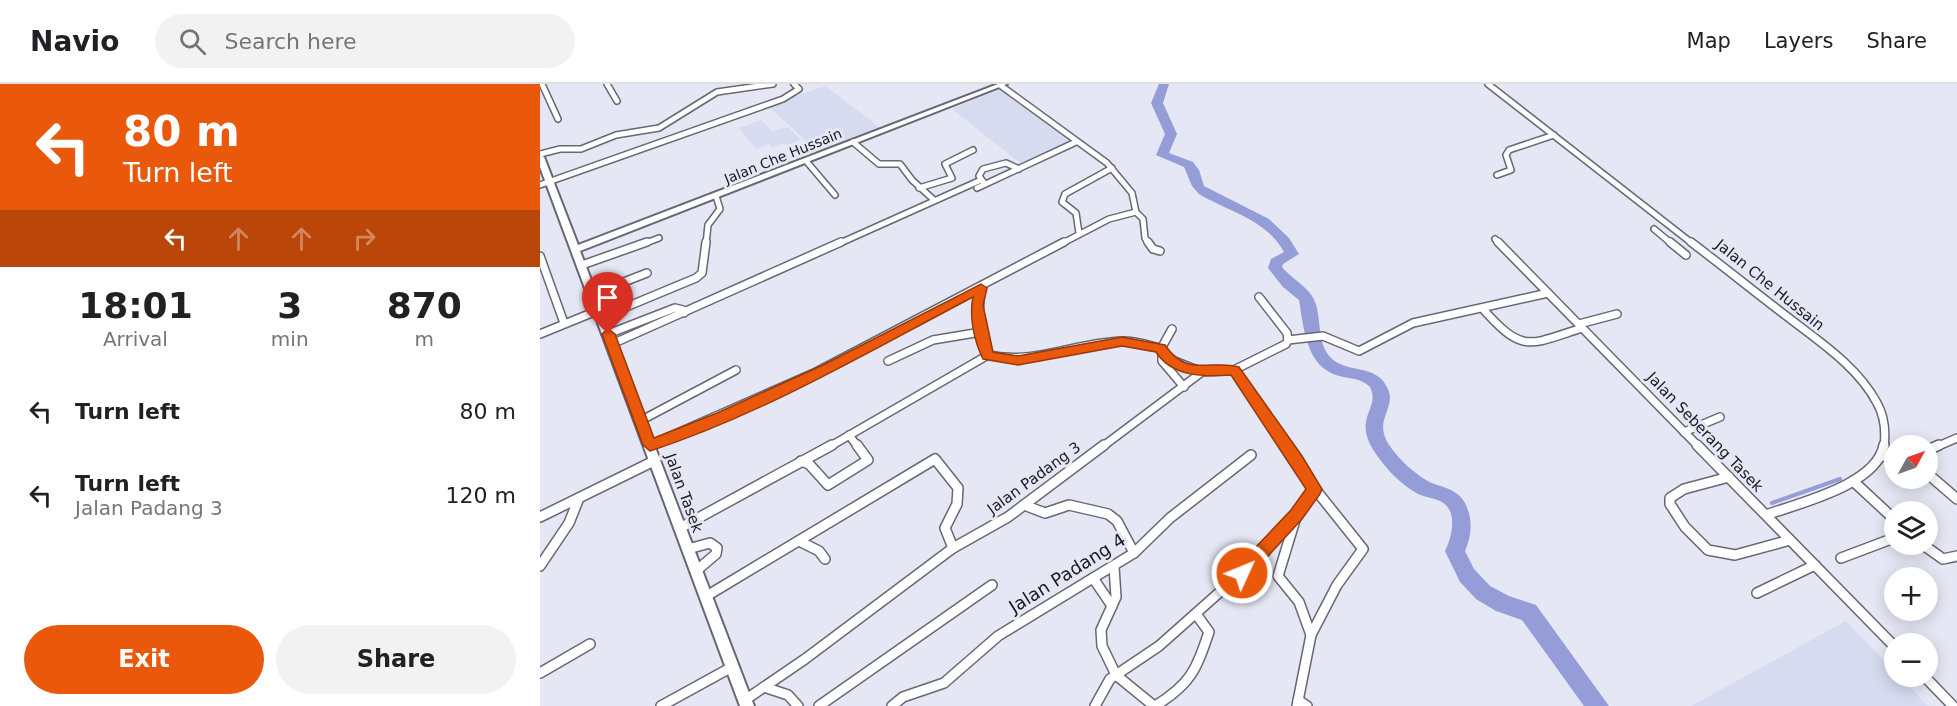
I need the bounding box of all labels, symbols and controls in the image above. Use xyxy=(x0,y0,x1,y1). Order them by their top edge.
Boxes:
search box xyxy=(155,14,575,68)
text: Navio xyxy=(30,25,119,58)
icon: search xyxy=(176,25,209,58)
text: Search here xyxy=(224,29,357,54)
text: Map xyxy=(1687,29,1731,53)
text: Layers xyxy=(1764,29,1833,53)
text: Share xyxy=(1866,29,1927,53)
text: 80 m xyxy=(123,107,240,156)
icon: left xyxy=(24,108,102,186)
street label: Jalan Che Hussain xyxy=(721,125,844,187)
text: Turn left xyxy=(123,157,233,188)
icon: left xyxy=(159,222,192,255)
icon: ahead xyxy=(222,222,255,255)
icon: ahead xyxy=(285,222,318,255)
icon: right xyxy=(348,222,381,255)
street label: Jalan Che Hussain xyxy=(1711,235,1828,334)
pin xyxy=(582,272,633,334)
icon: arrive xyxy=(591,281,624,314)
text: 18:01 xyxy=(78,285,193,326)
text: 3 xyxy=(277,285,302,326)
text: 870 xyxy=(387,285,462,326)
text: Arrival xyxy=(103,327,168,351)
text: min xyxy=(271,327,309,351)
text: m xyxy=(415,327,434,351)
street label: Jalan Seberang Tasek xyxy=(1642,368,1767,496)
icon: left xyxy=(24,395,57,428)
text: Turn left xyxy=(75,399,180,424)
text: 80 m xyxy=(460,399,516,424)
north arrow xyxy=(1884,435,1938,489)
map controls xyxy=(1884,435,1938,687)
street label: Jalan Padang 3 xyxy=(983,438,1084,518)
street label: Jalan Tasek xyxy=(661,450,707,535)
text: Turn left xyxy=(75,471,180,496)
icon: left xyxy=(24,479,57,512)
text: 120 m xyxy=(446,483,516,508)
text: Jalan Padang 3 xyxy=(75,496,223,520)
button: layers xyxy=(1884,501,1938,555)
street label: Jalan Padang 4 xyxy=(1004,529,1129,618)
position arrow xyxy=(1210,541,1274,605)
button: + xyxy=(1884,567,1938,621)
button: Exit xyxy=(24,625,264,694)
button: Share xyxy=(276,625,516,694)
button: − xyxy=(1884,633,1938,687)

